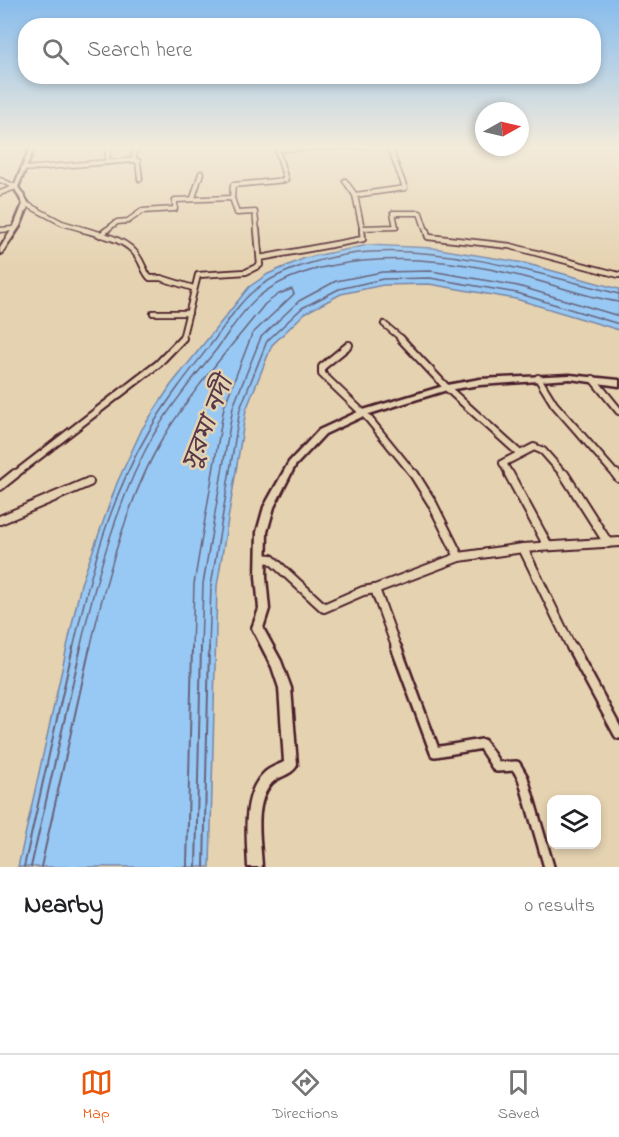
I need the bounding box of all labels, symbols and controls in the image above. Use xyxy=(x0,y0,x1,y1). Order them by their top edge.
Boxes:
search box xyxy=(18,18,601,84)
icon: search xyxy=(39,35,72,68)
text: Search here xyxy=(87,35,192,67)
north arrow xyxy=(475,102,529,156)
water label: সুরমা নদী xyxy=(173,367,247,477)
map controls xyxy=(547,795,601,849)
button: layers xyxy=(547,795,601,849)
text: Nearby xyxy=(24,887,103,925)
text: 0 results xyxy=(524,892,595,921)
tab: Map xyxy=(80,1066,113,1126)
tab: Directions xyxy=(272,1066,338,1126)
tab: Saved xyxy=(498,1066,539,1126)

